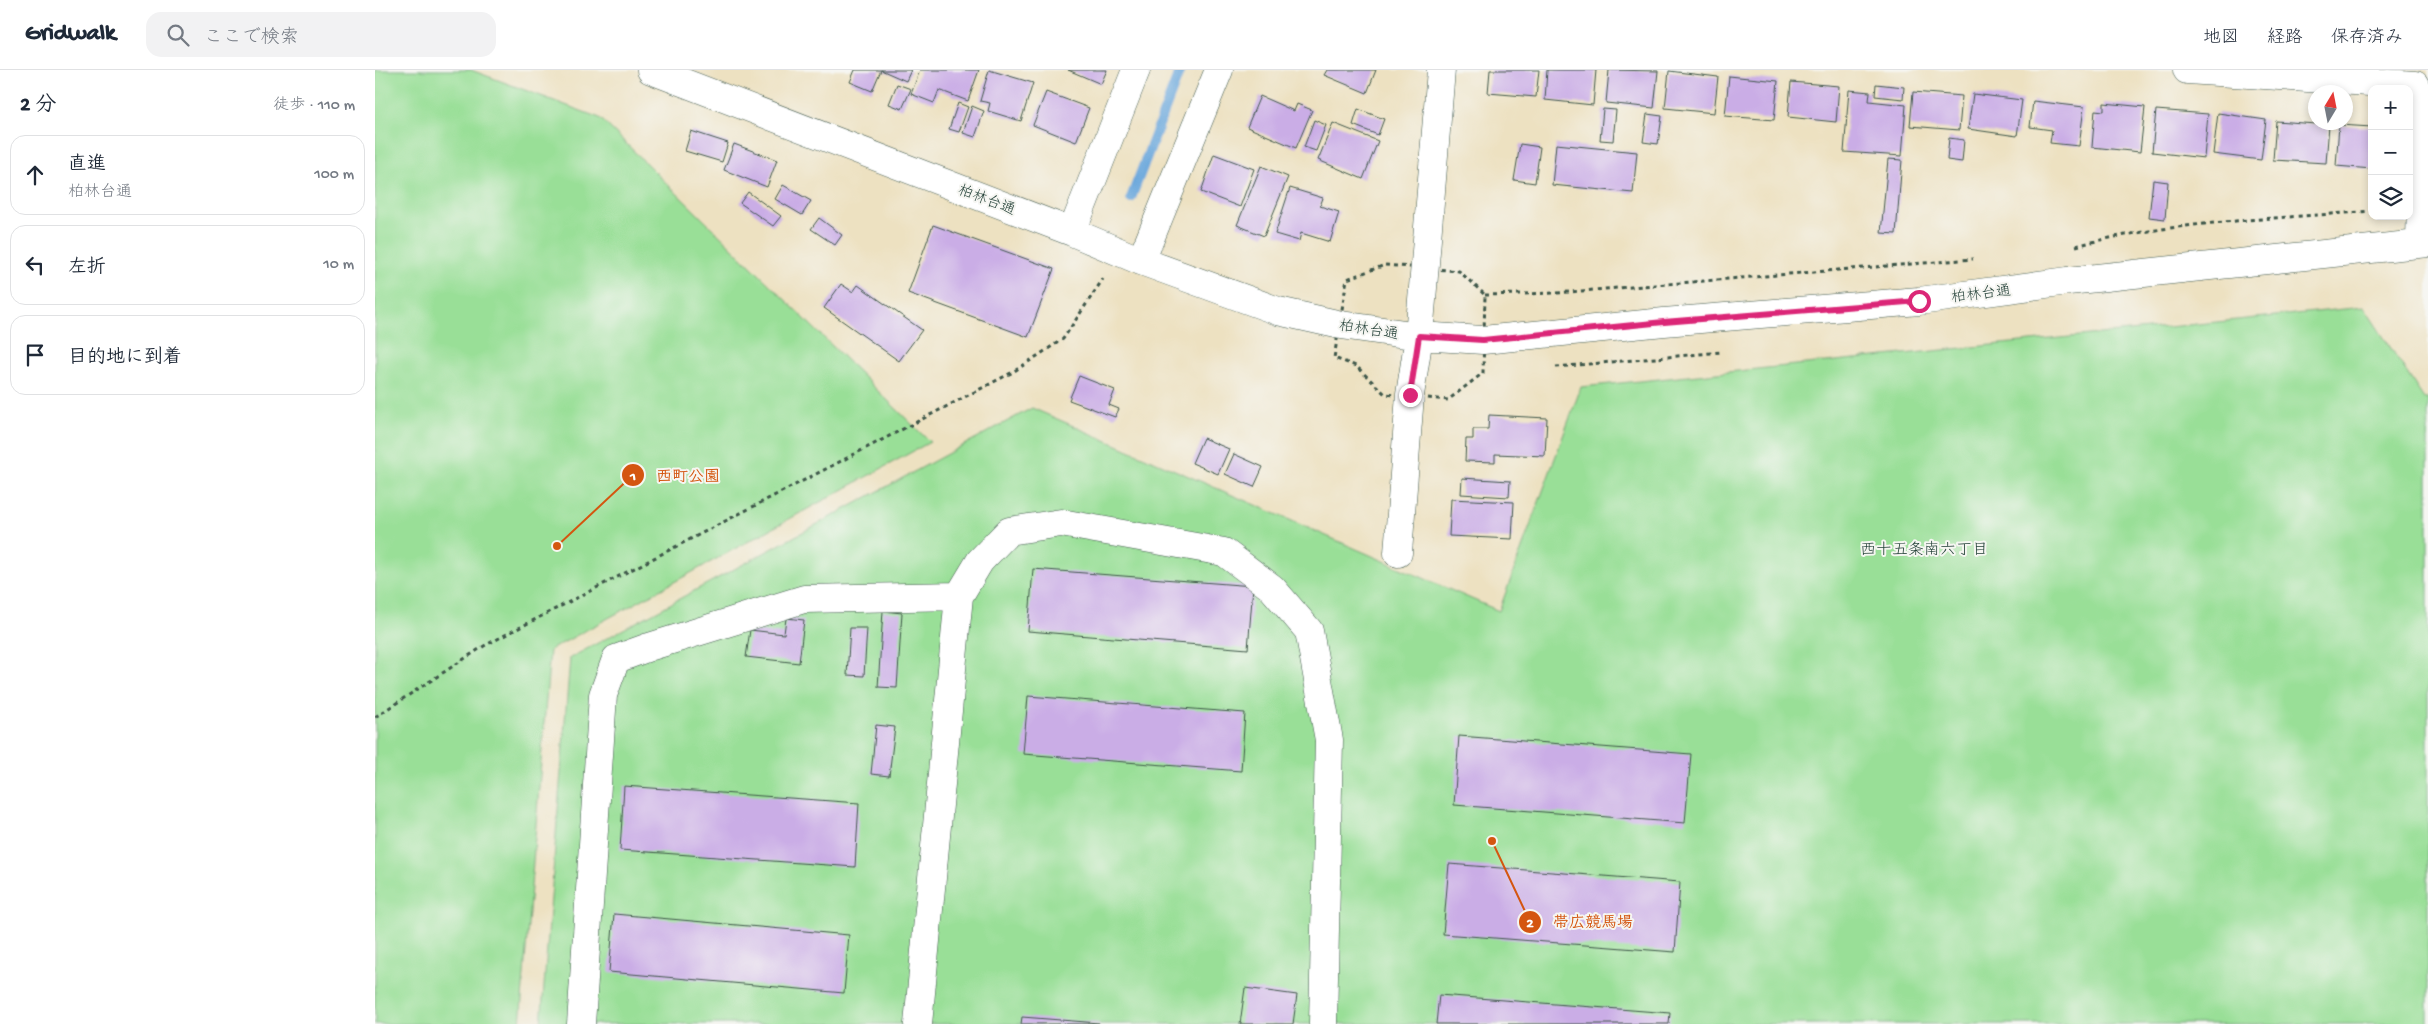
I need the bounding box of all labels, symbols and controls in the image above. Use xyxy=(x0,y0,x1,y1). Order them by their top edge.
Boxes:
search box xyxy=(146,12,496,57)
text: Gridwalk xyxy=(25,20,116,49)
icon: search xyxy=(164,21,192,49)
text: ここで検索 xyxy=(204,27,299,50)
text: 地図 xyxy=(2203,28,2239,49)
text: 経路 xyxy=(2267,28,2303,49)
text: 保存済み xyxy=(2331,28,2403,49)
north arrow xyxy=(2308,85,2353,130)
map controls xyxy=(2368,85,2413,220)
button: + xyxy=(2368,85,2413,130)
text: 2 分 xyxy=(20,94,56,119)
text: 徒歩 · 110 m xyxy=(273,97,355,116)
button: − xyxy=(2368,130,2413,175)
text: 直進 xyxy=(68,154,106,177)
icon: ahead xyxy=(21,161,49,189)
text: 100 m xyxy=(314,166,354,185)
button: layers xyxy=(2368,175,2413,220)
street label: 柏林台通 xyxy=(955,181,1018,220)
text: 柏林台通 xyxy=(68,184,132,203)
icon: left xyxy=(21,251,49,279)
text: 10 m xyxy=(323,256,354,275)
text: 左折 xyxy=(68,257,106,280)
street label: 柏林台通 xyxy=(1950,281,2012,308)
route start xyxy=(1908,290,1931,313)
street label: 柏林台通 xyxy=(1338,316,1400,345)
icon: arrive xyxy=(21,341,49,369)
text: 目的地に到着 xyxy=(68,347,182,370)
route end xyxy=(1399,384,1422,407)
callout: 西町公園 xyxy=(621,459,730,490)
text: 1 xyxy=(629,468,636,486)
text: 西町公園 xyxy=(656,468,720,488)
district label: 西十五条南六丁目 xyxy=(1860,540,1988,561)
callout: 帯広競馬場 xyxy=(1518,906,1643,937)
text: 帯広競馬場 xyxy=(1553,913,1633,934)
text: 2 xyxy=(1526,915,1534,933)

